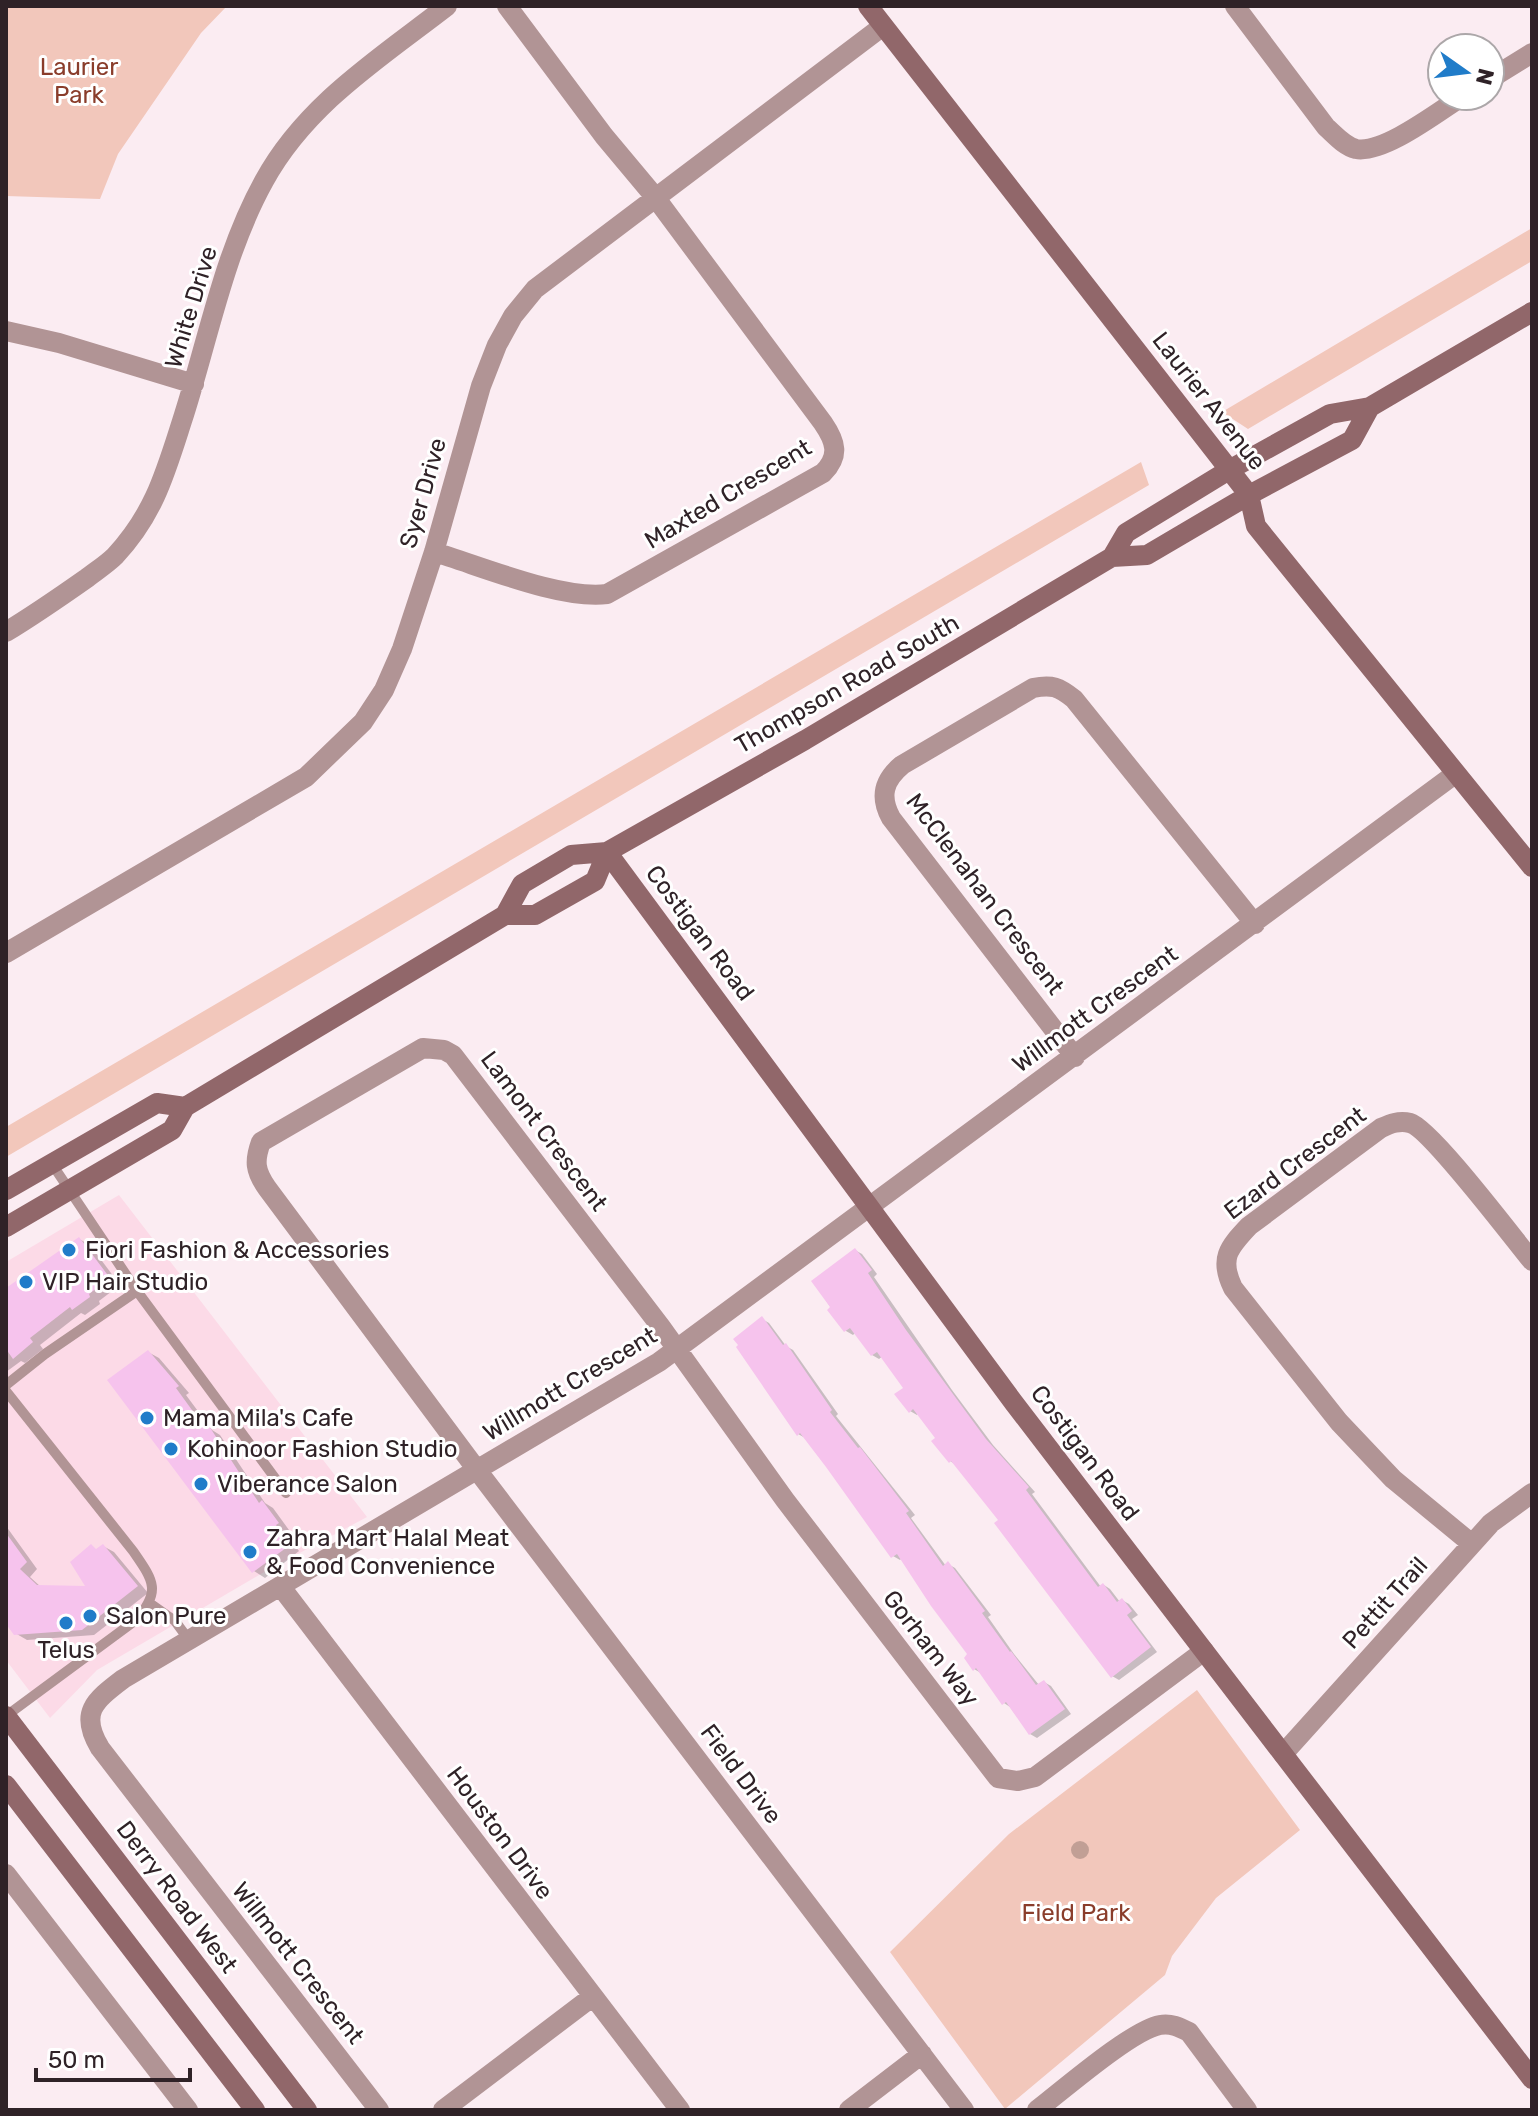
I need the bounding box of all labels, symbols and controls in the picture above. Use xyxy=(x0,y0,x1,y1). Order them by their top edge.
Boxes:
north arrow xyxy=(1426,32,1506,112)
park label: Laurier Park xyxy=(40,53,118,109)
text: N xyxy=(1470,66,1500,88)
street label: White Drive xyxy=(159,243,223,371)
street label: Laurier Avenue xyxy=(1146,326,1272,476)
street label: Maxted Crescent xyxy=(640,433,816,555)
street label: Syer Drive xyxy=(394,435,452,551)
street label: Thompson Road South xyxy=(730,608,964,760)
street label: McClenahan Crescent xyxy=(900,788,1070,1000)
street label: Costigan Road xyxy=(640,860,760,1006)
street label: Willmott Crescent xyxy=(1007,940,1183,1078)
street label: Lamont Crescent xyxy=(475,1046,613,1216)
street label: Ezard Crescent xyxy=(1219,1101,1371,1225)
place label: Fiori Fashion & Accessories xyxy=(85,1236,389,1264)
marker: Fiori Fashion & Accessories xyxy=(60,1241,78,1259)
place label: VIP Hair Studio xyxy=(42,1268,208,1296)
marker: VIP Hair Studio xyxy=(17,1273,35,1291)
street label: Willmott Crescent xyxy=(478,1321,662,1447)
street label: Costigan Road xyxy=(1025,1380,1145,1526)
place label: Mama Mila's Cafe xyxy=(163,1404,354,1432)
marker: Mama Mila's Cafe xyxy=(138,1409,156,1427)
place label: Kohinoor Fashion Studio xyxy=(187,1435,458,1463)
marker: Kohinoor Fashion Studio xyxy=(162,1440,180,1458)
place label: Viberance Salon xyxy=(217,1470,398,1498)
marker: Viberance Salon xyxy=(192,1475,210,1493)
place label: Zahra Mart Halal Meat & Food Convenience xyxy=(266,1524,509,1580)
marker: Zahra Mart Halal Meat & Food Convenience xyxy=(241,1543,259,1561)
street label: Pettit Trail xyxy=(1337,1551,1433,1655)
street label: Gorham Way xyxy=(877,1585,985,1711)
place label: Salon Pure xyxy=(106,1602,226,1630)
marker: Salon Pure xyxy=(81,1607,99,1625)
marker: Telus xyxy=(57,1614,75,1632)
place label: Telus xyxy=(37,1636,95,1664)
street label: Field Drive xyxy=(695,1719,787,1829)
street label: Houston Drive xyxy=(441,1761,559,1905)
street label: Derry Road West xyxy=(111,1816,243,1978)
street label: Willmott Crescent xyxy=(226,1877,370,2049)
park label: Field Park xyxy=(1021,1899,1131,1927)
scale bar xyxy=(36,2032,190,2082)
text: 50 m xyxy=(48,2046,105,2074)

